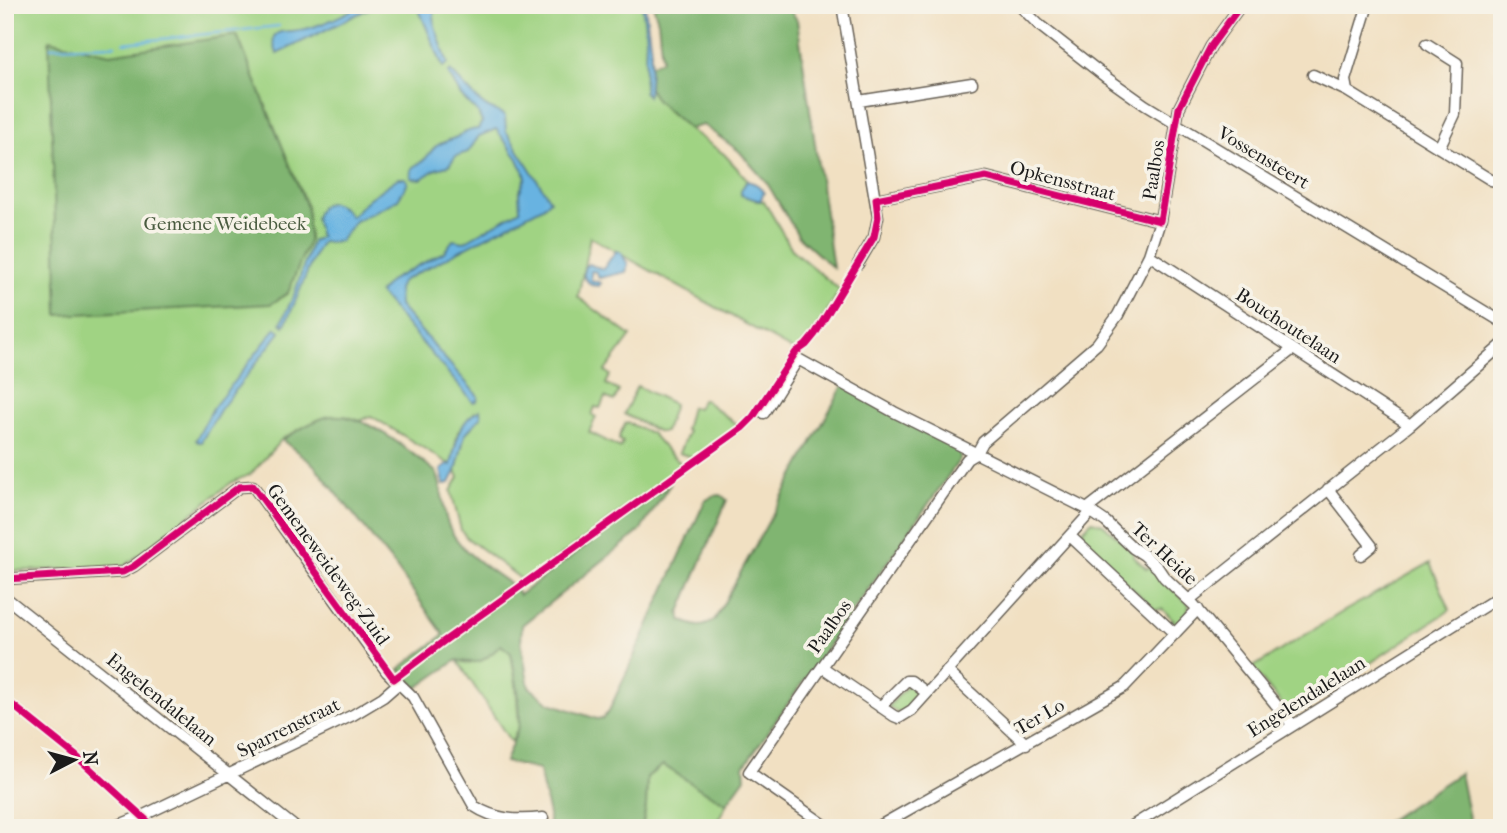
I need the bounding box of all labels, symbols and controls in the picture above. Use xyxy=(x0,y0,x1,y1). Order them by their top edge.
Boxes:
street label: Vossensteert xyxy=(1213,121,1313,194)
street label: Paalbos xyxy=(1138,139,1170,202)
street label: Opkensstraat xyxy=(1007,156,1118,206)
park label: Gemene Weidebeek xyxy=(144,213,307,235)
street label: Bouchoutelaan xyxy=(1232,284,1345,368)
street label: Gemeneweideweg-Zuid xyxy=(262,480,394,650)
street label: Ter Heide xyxy=(1127,518,1202,590)
street label: Paalbos xyxy=(803,595,856,658)
street label: Engelendalelaan xyxy=(102,649,221,751)
street label: Engelendalelaan xyxy=(1243,652,1370,742)
street label: Sparrenstraat xyxy=(233,693,344,762)
street label: Ter Lo xyxy=(1011,694,1069,740)
north arrow xyxy=(38,724,108,794)
text: N xyxy=(78,750,102,767)

